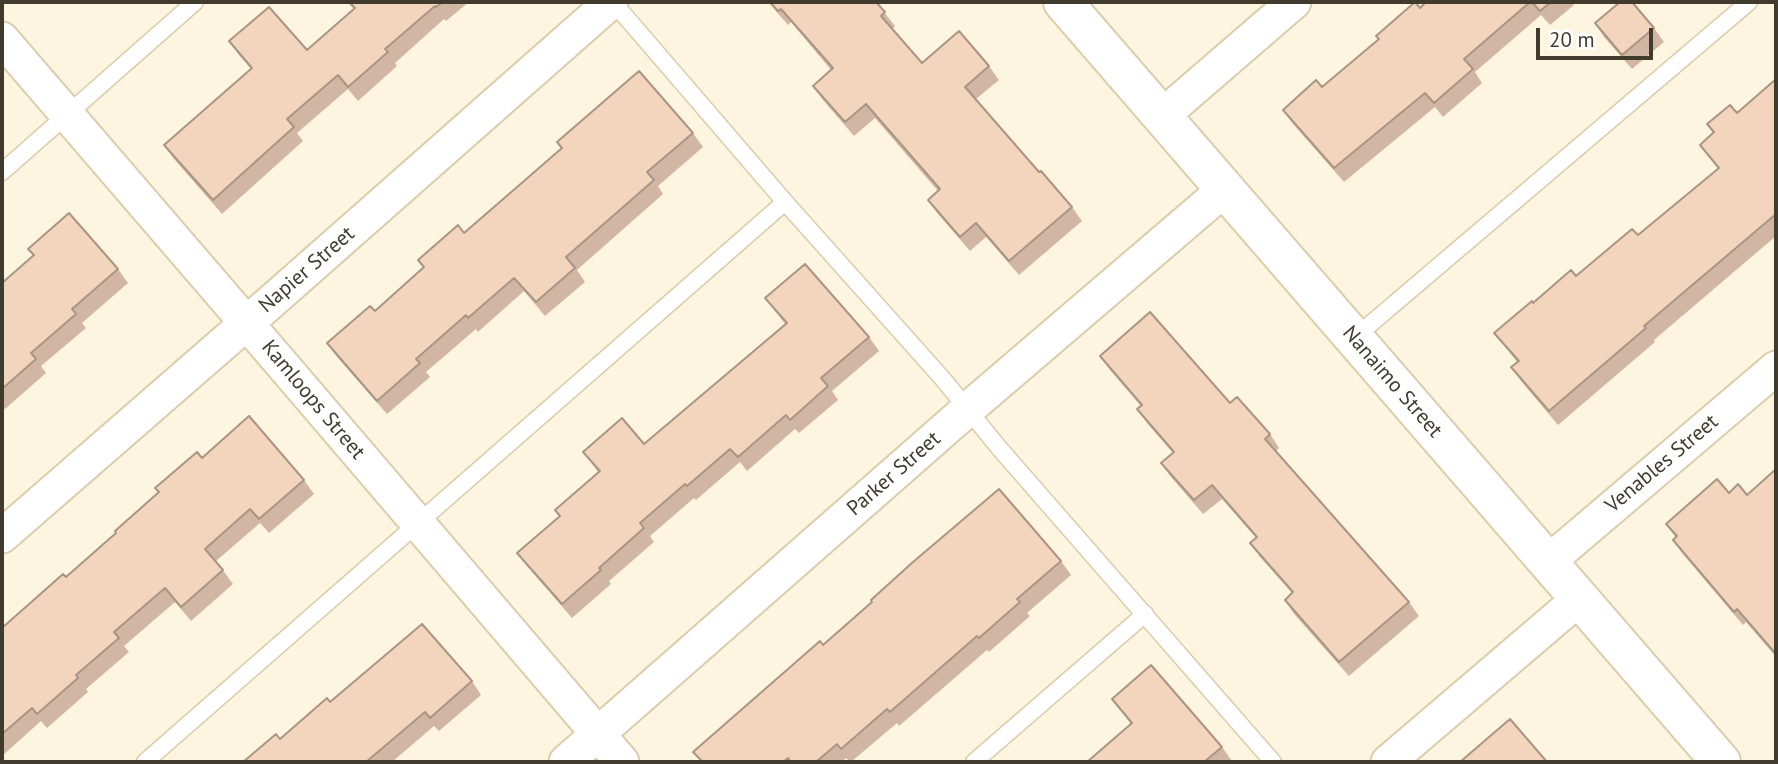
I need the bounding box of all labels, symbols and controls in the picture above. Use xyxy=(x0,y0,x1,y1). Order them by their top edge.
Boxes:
scale bar xyxy=(1540,14,1657,58)
text: 20 m xyxy=(1549,26,1595,53)
street label: Napier Street xyxy=(254,222,360,318)
street label: Nanaimo Street xyxy=(1337,321,1447,443)
street label: Kamloops Street xyxy=(256,335,370,465)
street label: Venables Street xyxy=(1600,410,1724,518)
street label: Parker Street xyxy=(842,427,946,521)

